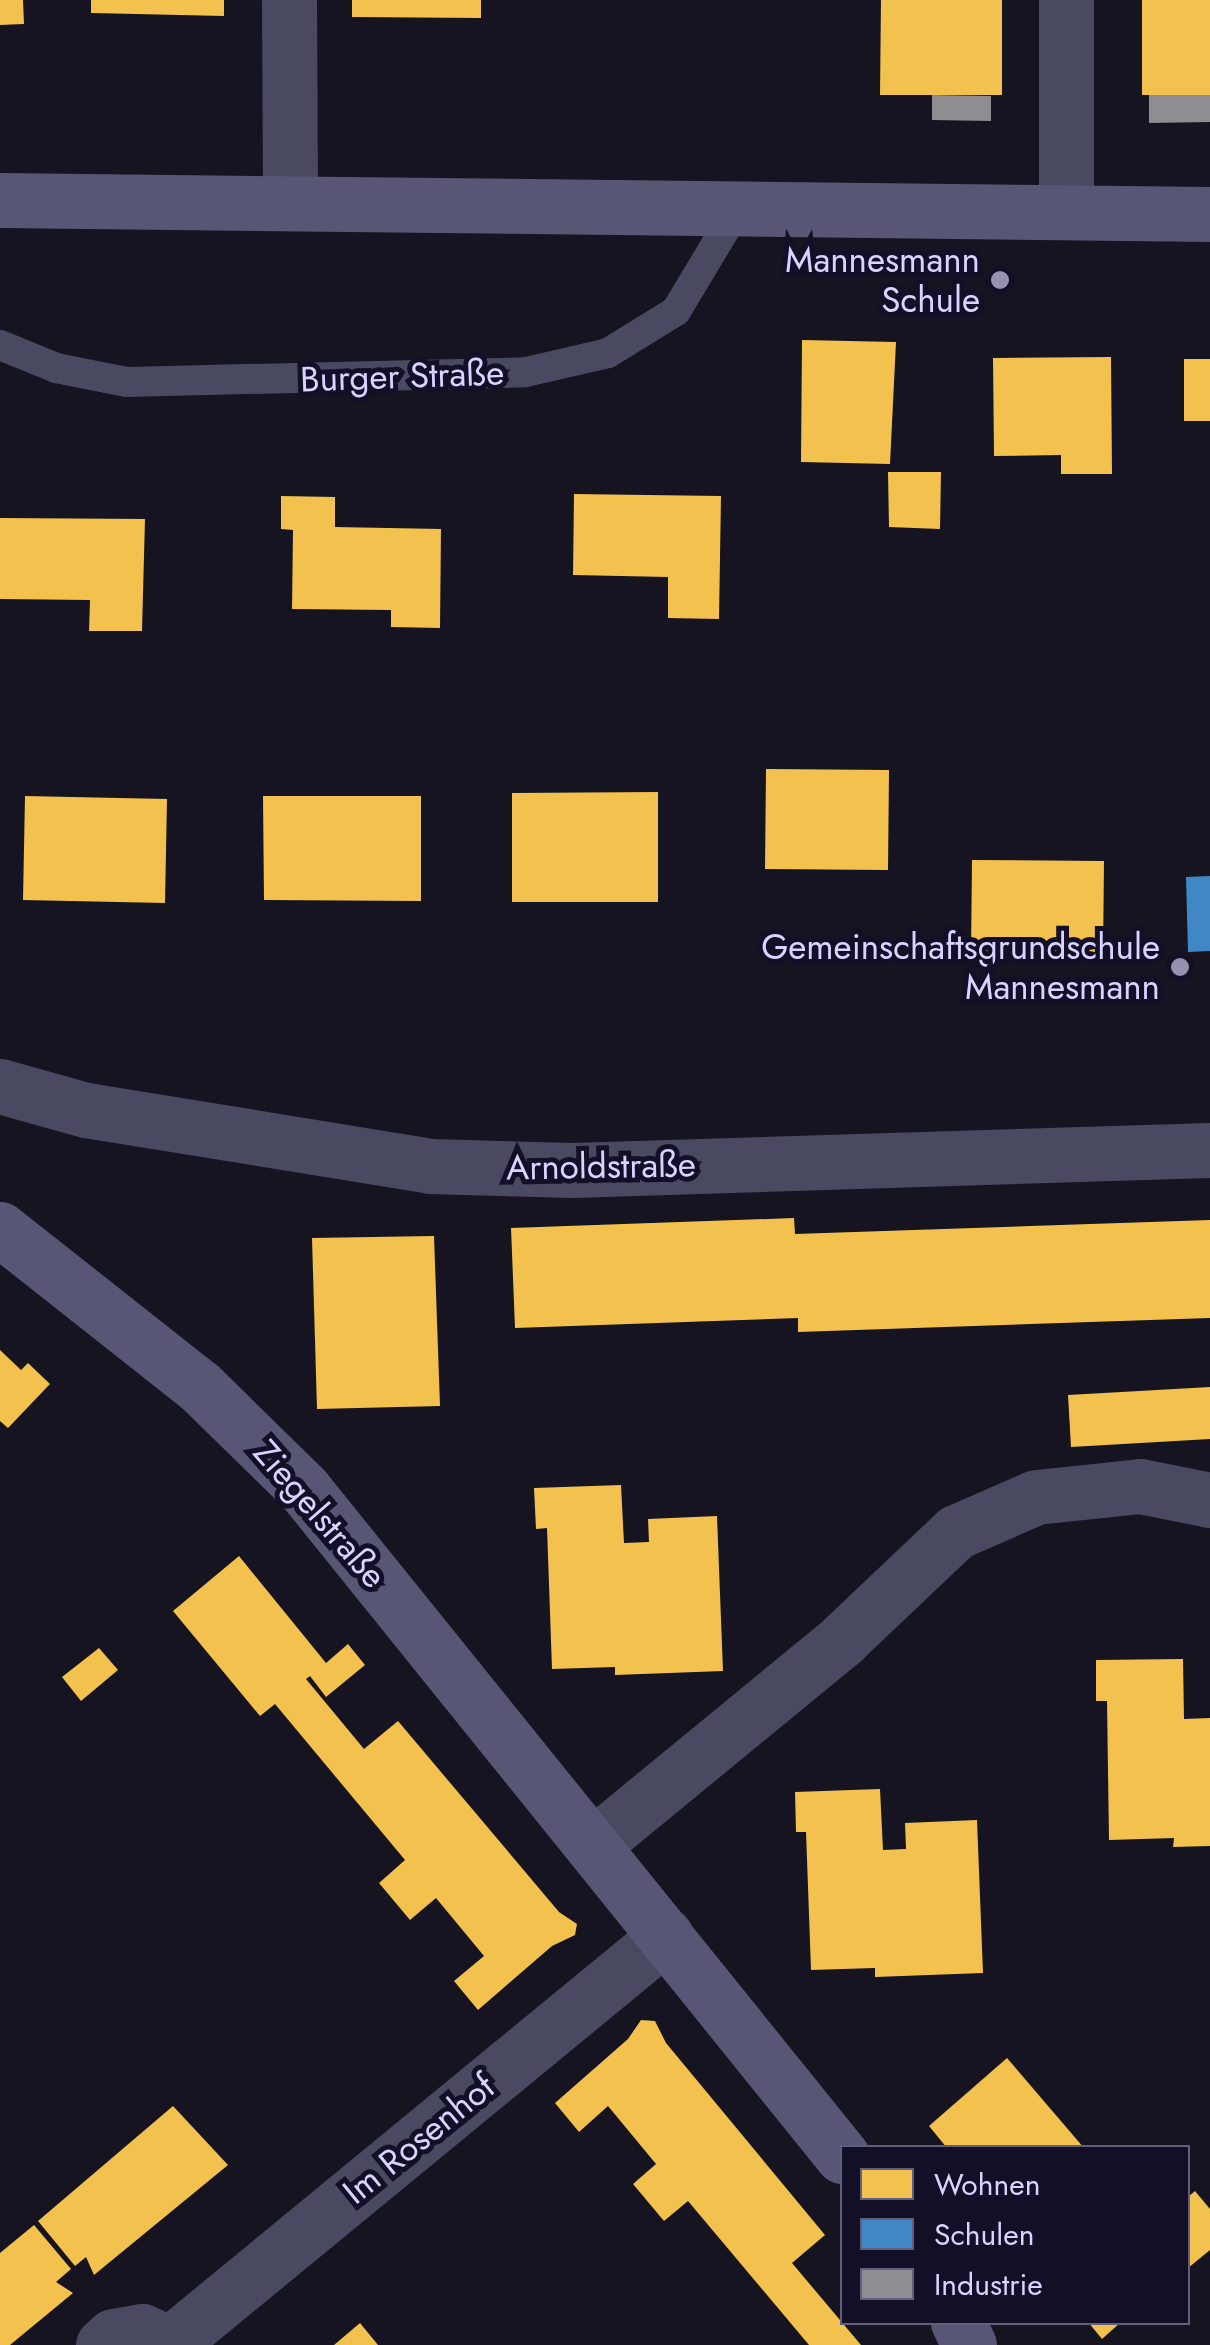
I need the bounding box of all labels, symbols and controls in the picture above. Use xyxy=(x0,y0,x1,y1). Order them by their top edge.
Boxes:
place label: Mannesmann Schule xyxy=(785,239,980,321)
marker: Mannesmann Schule xyxy=(989,269,1011,291)
street label: Burger Straße xyxy=(299,351,505,401)
place label: Gemeinschaftsgrundschule Mannesmann xyxy=(761,926,1160,1008)
marker: Gemeinschaftsgrundschule Mannesmann xyxy=(1169,956,1191,978)
street label: Arnoldstraße xyxy=(506,1143,696,1189)
street label: Ziegelstraße xyxy=(245,1432,395,1596)
street label: Im Rosenhof xyxy=(335,2065,503,2213)
legend xyxy=(840,2145,1190,2325)
text: Wohnen xyxy=(934,2163,1040,2206)
text: Schulen xyxy=(934,2213,1034,2256)
text: Industrie xyxy=(934,2263,1043,2306)

